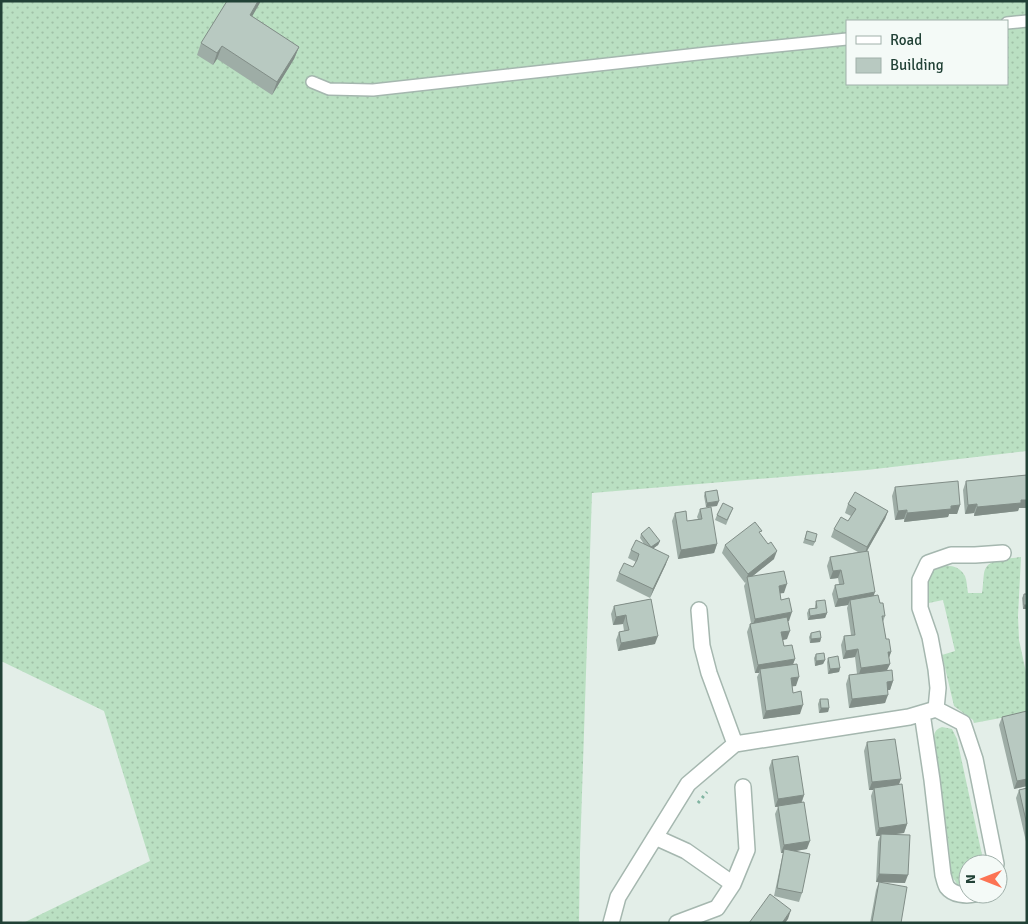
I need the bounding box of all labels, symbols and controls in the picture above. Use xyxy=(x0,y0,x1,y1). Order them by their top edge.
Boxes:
legend xyxy=(846,20,1008,85)
text: Road xyxy=(890,31,922,49)
text: Building xyxy=(890,56,944,74)
north arrow xyxy=(958,854,1008,904)
text: N xyxy=(962,874,979,884)

